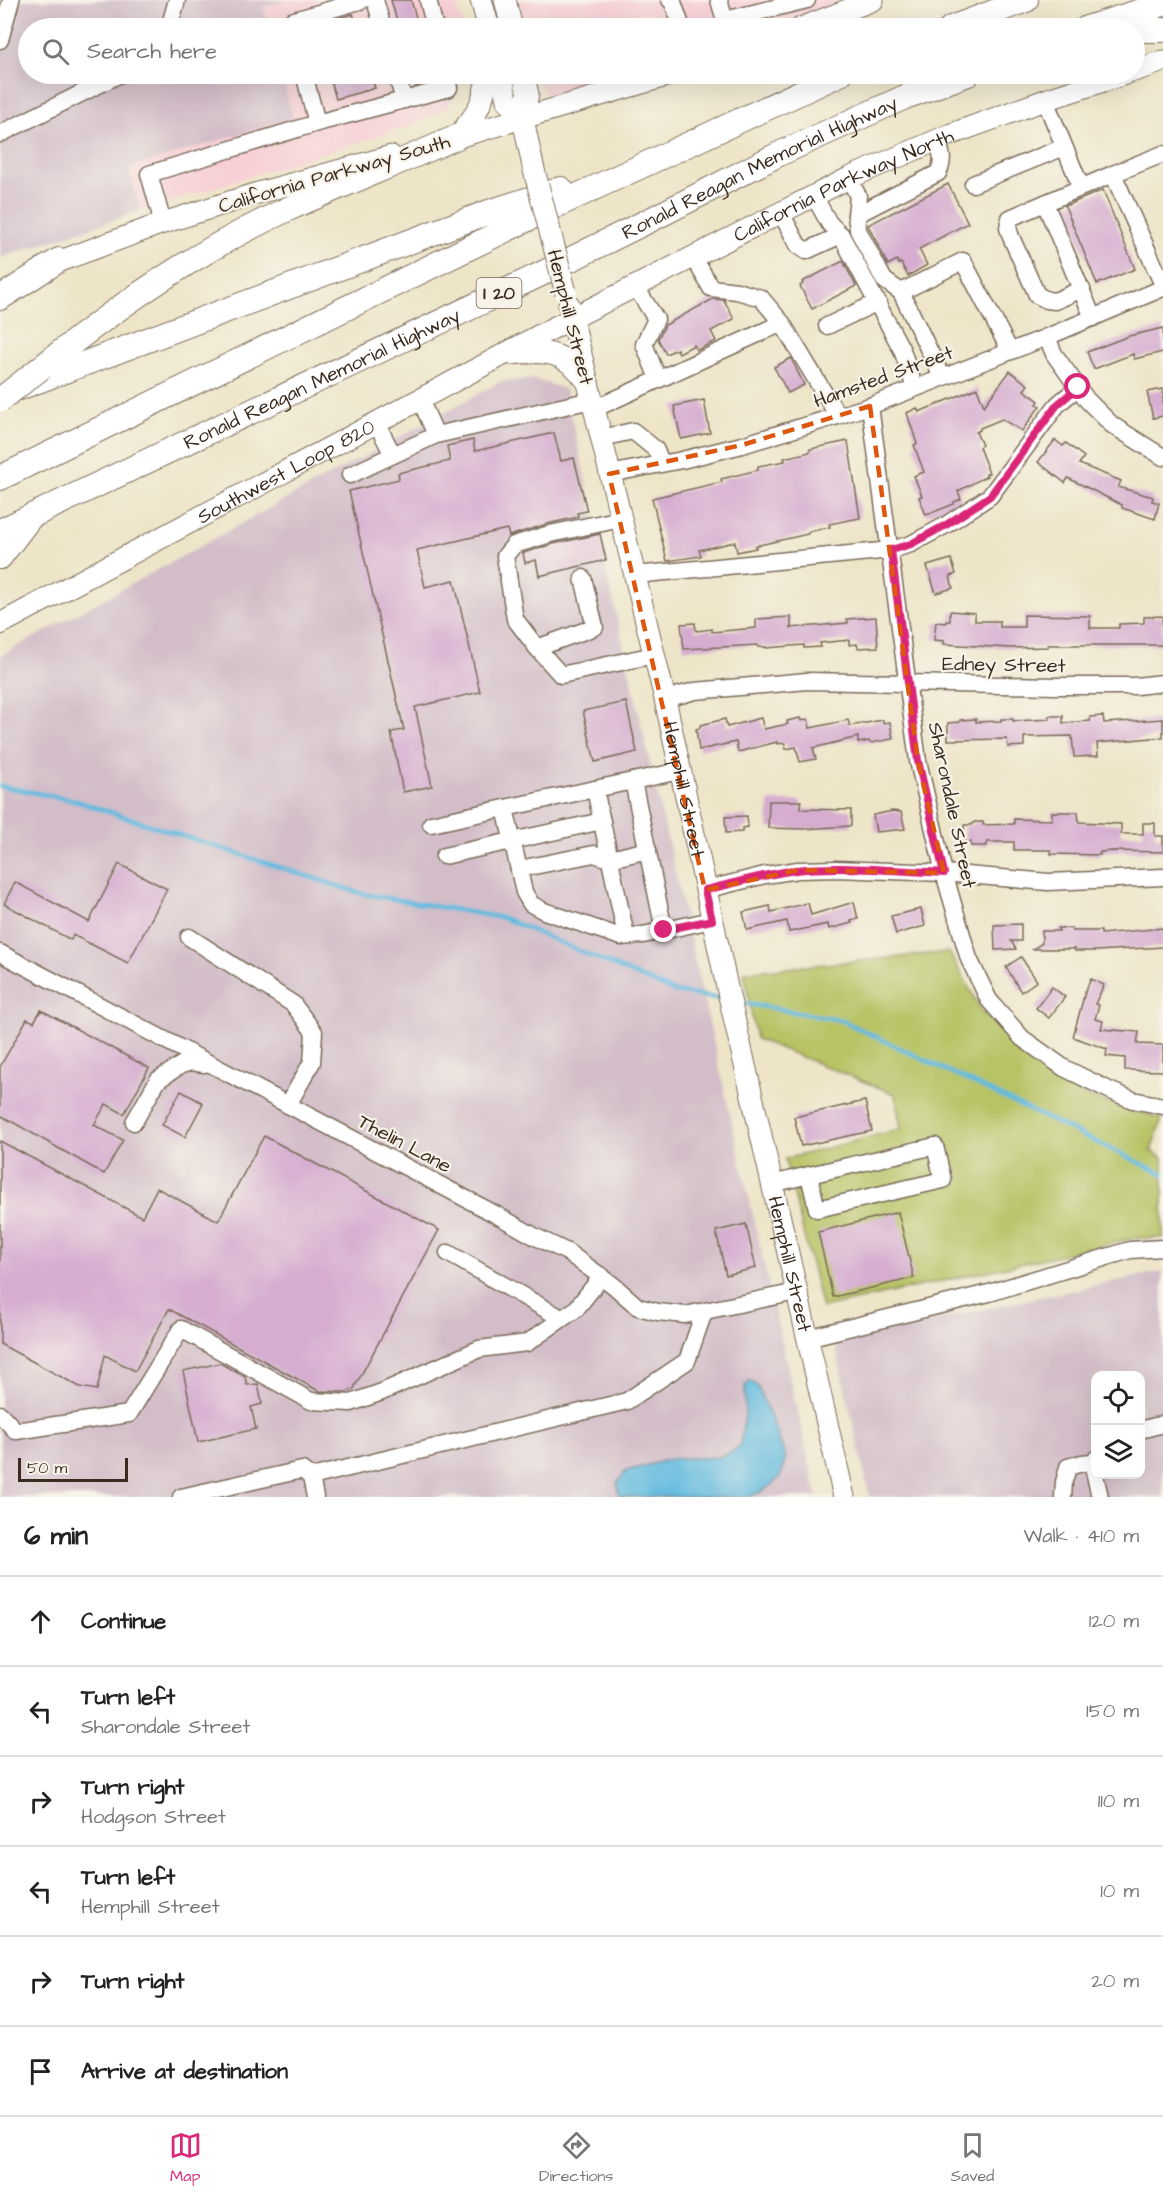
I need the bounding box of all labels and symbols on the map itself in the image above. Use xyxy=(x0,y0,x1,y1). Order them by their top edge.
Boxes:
street label: Ronald Reagan Memorial Highway xyxy=(617,89,902,247)
street label: California Parkway North xyxy=(729,122,958,249)
street label: California Parkway South xyxy=(215,127,454,221)
street label: Hemphill Street xyxy=(540,247,600,388)
road number: I 20 xyxy=(476,278,522,308)
street label: Ronald Reagan Memorial Highway xyxy=(179,301,465,457)
street label: Hamsted Street xyxy=(810,339,957,415)
route start xyxy=(1064,373,1090,399)
street label: Southwest Loop 820 xyxy=(192,413,380,531)
street label: Edney Street xyxy=(942,650,1066,681)
street label: Hemphill Street xyxy=(655,719,712,860)
street label: Sharondale Street xyxy=(921,719,983,891)
route end xyxy=(650,916,676,942)
street label: Thelin Lane xyxy=(353,1108,456,1180)
street label: Hemphill Street xyxy=(760,1193,819,1335)
scale bar xyxy=(18,1455,128,1482)

